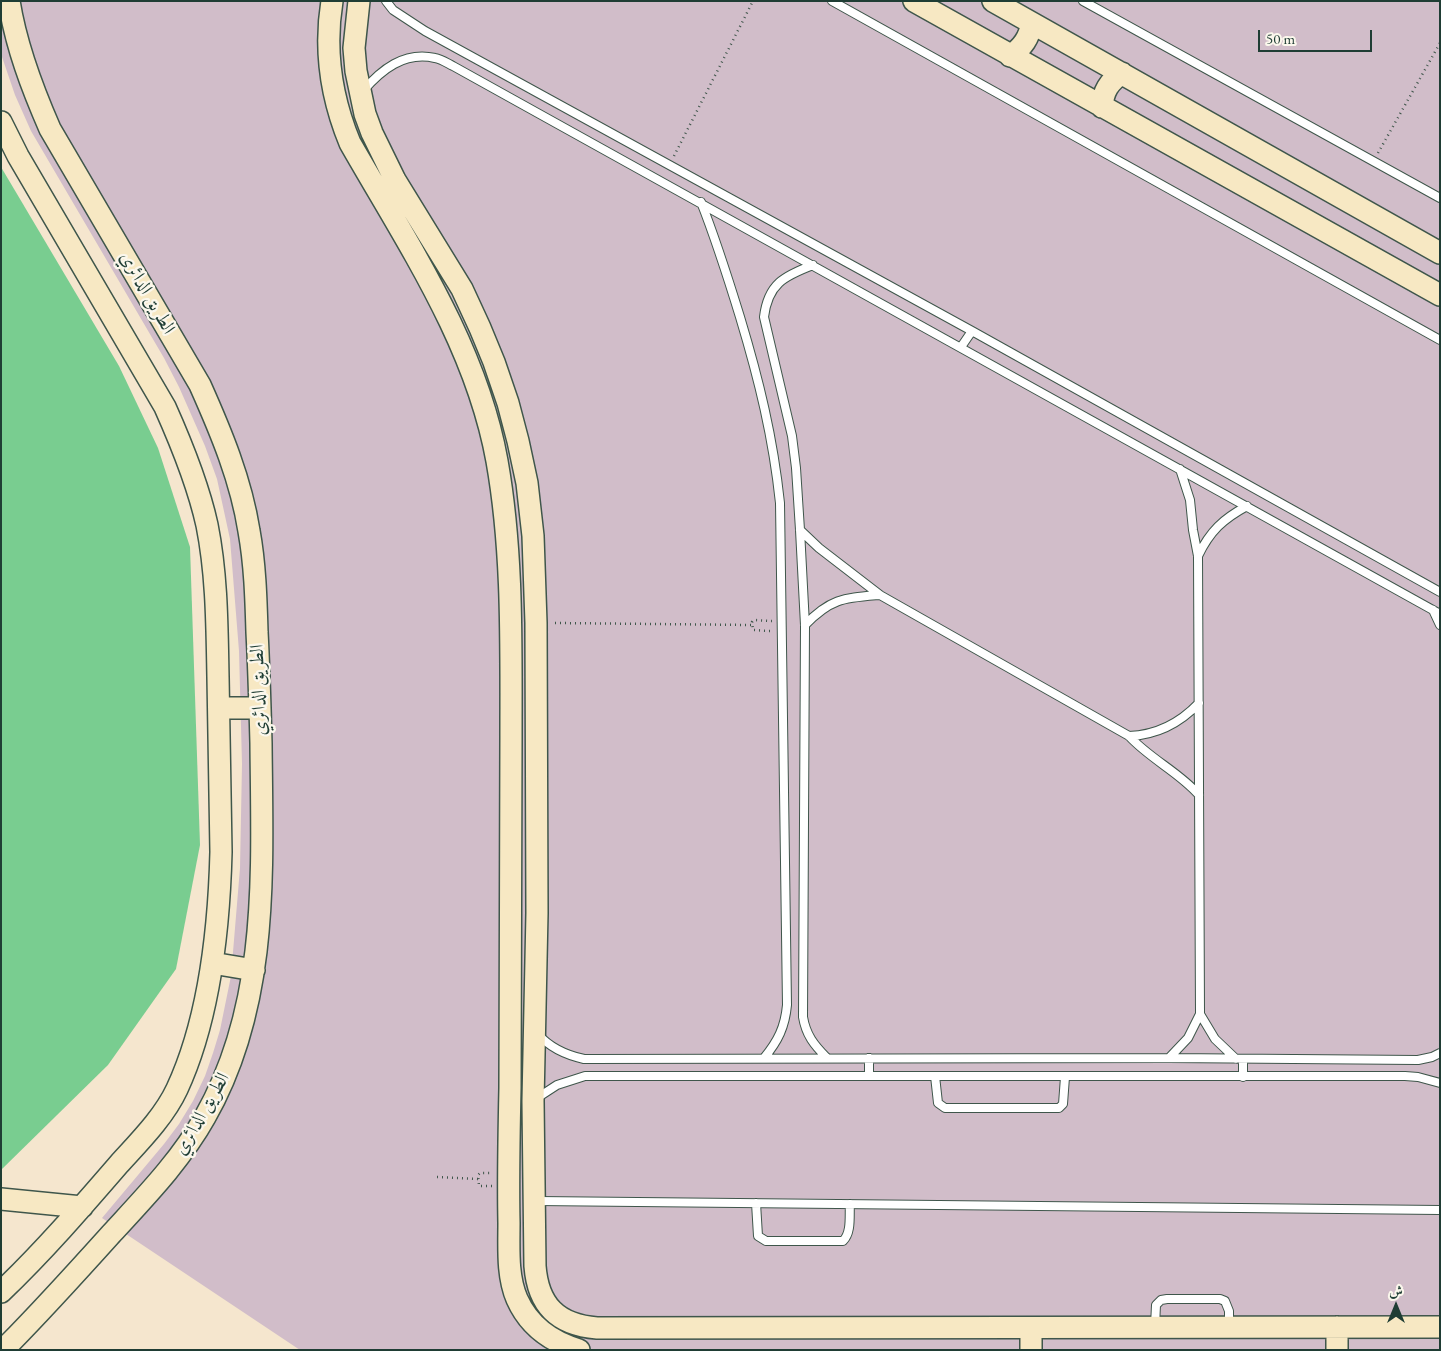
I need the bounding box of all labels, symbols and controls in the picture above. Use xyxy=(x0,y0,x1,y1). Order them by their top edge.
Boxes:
scale bar xyxy=(1261,20,1375,52)
text: 50 m xyxy=(1266,29,1295,48)
street label: الطريق الدائري xyxy=(114,248,180,338)
street label: الطريق الدائري xyxy=(246,644,272,736)
street label: الطريق الدائري xyxy=(169,1069,235,1159)
north arrow xyxy=(1371,1281,1421,1331)
text: ش xyxy=(1389,1282,1403,1300)

